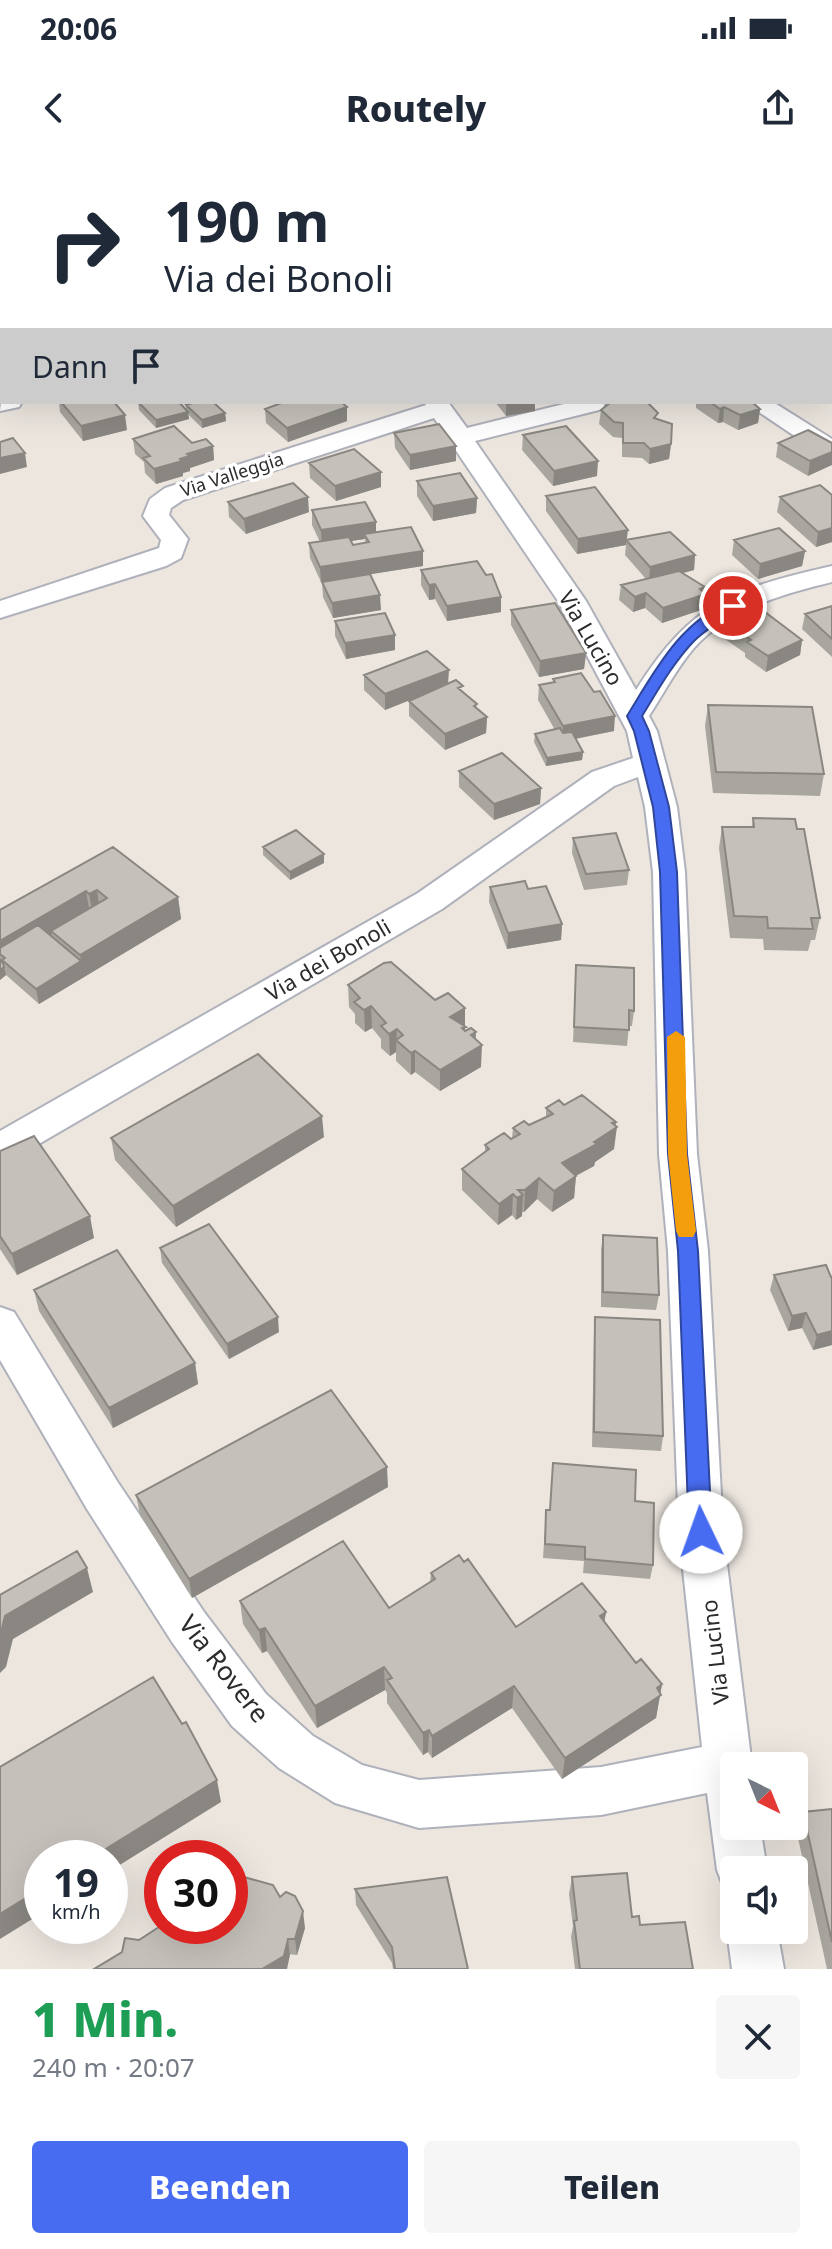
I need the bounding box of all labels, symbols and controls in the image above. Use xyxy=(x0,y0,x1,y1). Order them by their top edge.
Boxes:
text: 20:06 xyxy=(40,8,117,49)
text: Routely xyxy=(346,84,486,133)
icon: back xyxy=(32,86,76,130)
icon: share xyxy=(756,86,800,130)
text: 190 m xyxy=(164,182,329,258)
icon: right xyxy=(32,192,136,296)
text: Via dei Bonoli xyxy=(164,254,393,303)
icon: arrive xyxy=(124,344,168,388)
text: Dann xyxy=(32,346,108,387)
street label: Via Valleggia xyxy=(177,446,286,502)
pin xyxy=(699,572,767,640)
street label: Via Lucino xyxy=(553,584,631,691)
icon: arrive xyxy=(711,584,755,628)
street label: Via dei Bonoli xyxy=(259,911,396,1007)
position arrow xyxy=(659,1490,743,1574)
street label: Via Lucino xyxy=(693,1598,735,1706)
street label: Via Rovere xyxy=(171,1607,278,1730)
north arrow xyxy=(720,1752,808,1840)
map controls xyxy=(720,1752,808,1944)
speed limit sign: 30 xyxy=(144,1840,248,1944)
text: 19 xyxy=(53,1854,99,1909)
button: sound xyxy=(720,1856,808,1944)
text: km/h xyxy=(51,1898,101,1925)
text: 1 Min. xyxy=(32,1986,178,2051)
button: close xyxy=(716,1995,800,2079)
text: 240 m · 20:07 xyxy=(32,2049,195,2085)
button: Beenden xyxy=(32,2141,408,2233)
button: Teilen xyxy=(424,2141,800,2233)

